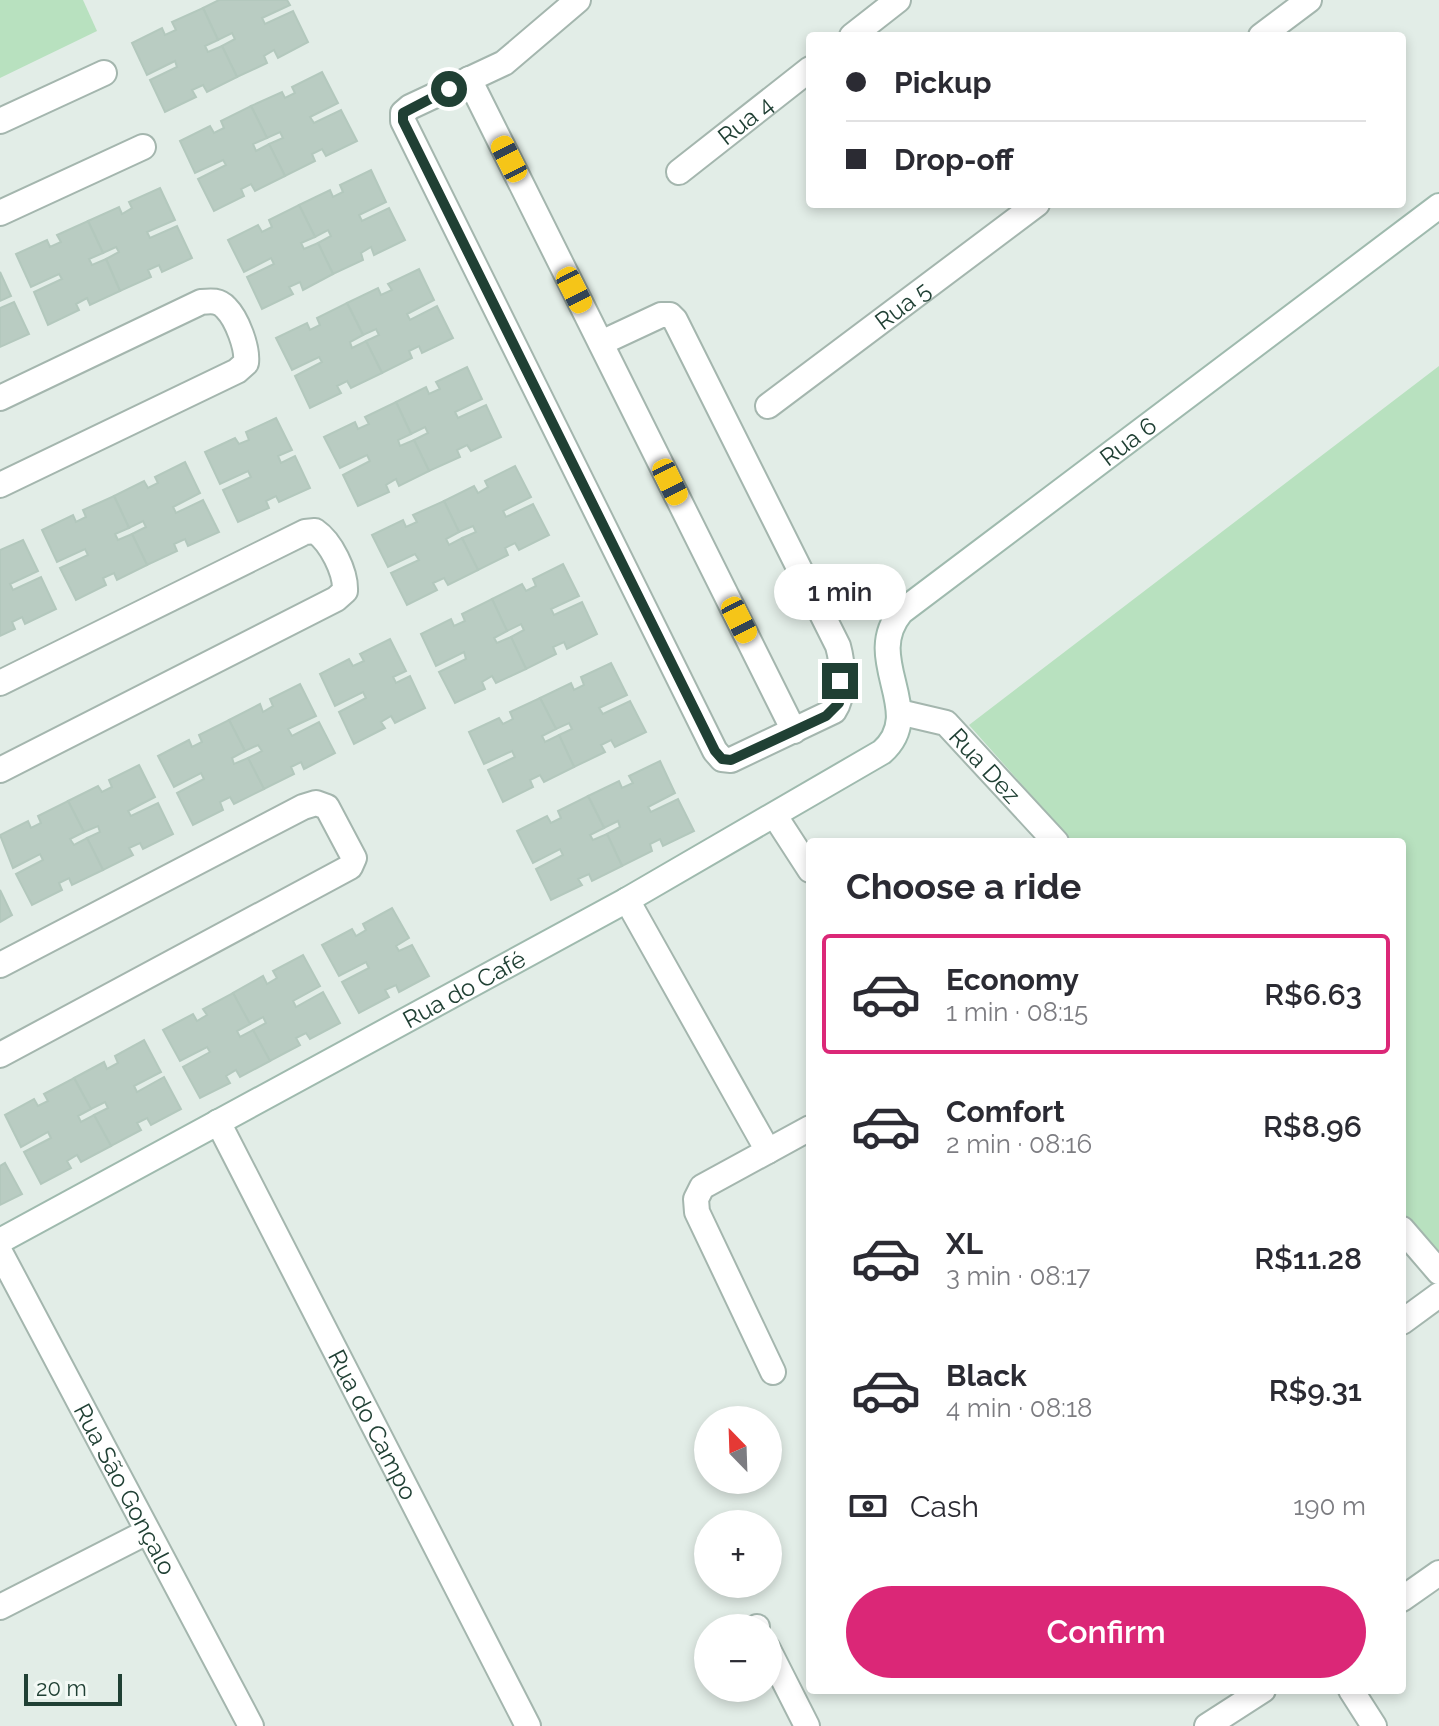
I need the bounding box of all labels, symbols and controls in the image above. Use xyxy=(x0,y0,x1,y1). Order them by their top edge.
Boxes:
text: Pickup xyxy=(894,65,992,100)
route start xyxy=(431,71,467,107)
street label: Rua 4 xyxy=(712,89,778,151)
car xyxy=(487,132,531,186)
text: Drop-off xyxy=(894,142,1014,177)
car xyxy=(552,263,596,317)
street label: Rua 5 xyxy=(869,275,936,335)
street label: Rua 6 xyxy=(1094,410,1162,472)
car xyxy=(649,455,691,509)
callout: 1 min xyxy=(774,565,906,621)
text: 1 min xyxy=(808,577,872,607)
car xyxy=(717,593,761,647)
route end xyxy=(822,663,858,699)
street label: Rua Dez xyxy=(943,722,1027,809)
text: Choose a ride xyxy=(846,865,1081,907)
street label: Rua do Café xyxy=(397,944,530,1034)
icon: car xyxy=(850,958,922,1030)
text: Economy xyxy=(946,962,1079,997)
text: R$6.63 xyxy=(1264,977,1362,1012)
text: 1 min · 08:15 xyxy=(946,997,1088,1027)
icon: car xyxy=(850,1090,922,1162)
text: Comfort xyxy=(946,1094,1065,1129)
text: R$8.96 xyxy=(1263,1109,1362,1144)
text: 2 min · 08:16 xyxy=(946,1129,1092,1159)
icon: car xyxy=(850,1222,922,1294)
text: XL xyxy=(946,1226,983,1261)
text: R$11.28 xyxy=(1254,1241,1362,1276)
text: 3 min · 08:17 xyxy=(946,1261,1091,1291)
street label: Rua do Campo xyxy=(323,1344,424,1505)
icon: car xyxy=(850,1354,922,1426)
text: Black xyxy=(946,1358,1027,1393)
text: R$9.31 xyxy=(1269,1373,1362,1408)
text: 4 min · 08:18 xyxy=(946,1393,1092,1423)
street label: Rua São Gonçalo xyxy=(68,1398,183,1579)
north arrow xyxy=(694,1406,782,1494)
map controls xyxy=(694,1406,782,1702)
icon: cash xyxy=(846,1484,890,1528)
text: Cash xyxy=(910,1489,979,1524)
text: 190 m xyxy=(1293,1491,1366,1521)
button: + xyxy=(694,1510,782,1598)
button: Confirm xyxy=(846,1586,1366,1678)
button: − xyxy=(694,1614,782,1702)
scale bar xyxy=(24,1670,122,1706)
text: 20 m xyxy=(36,1675,87,1701)

